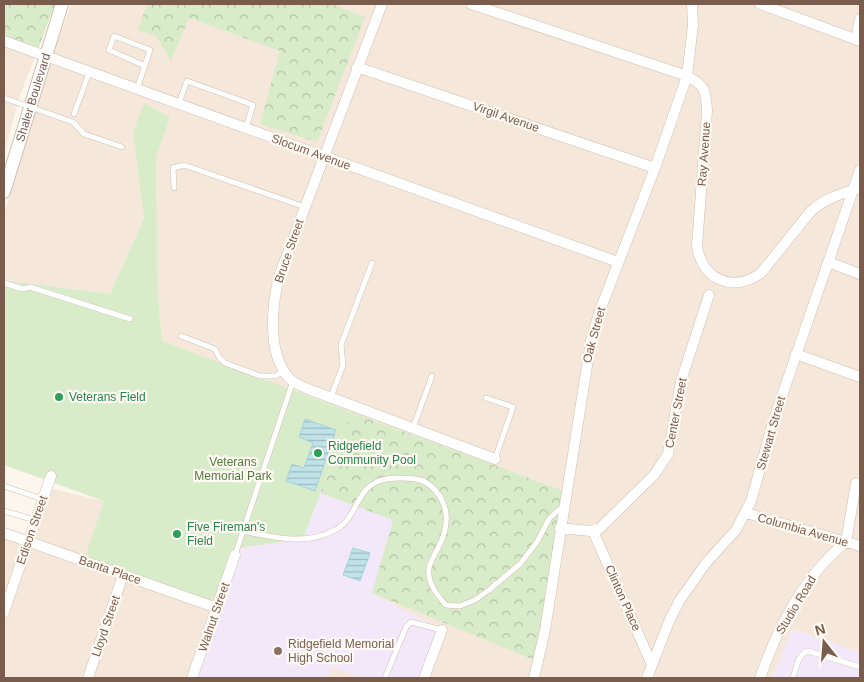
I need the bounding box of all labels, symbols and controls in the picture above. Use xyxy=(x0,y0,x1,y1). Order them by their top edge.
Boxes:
street label: Shaler Boulevard xyxy=(13,51,53,144)
street label: Virgil Avenue xyxy=(471,99,541,135)
street label: Ray Avenue xyxy=(695,121,713,187)
street label: Slocum Avenue xyxy=(270,131,353,173)
street label: Bruce Street xyxy=(272,217,307,285)
street label: Oak Street xyxy=(580,305,608,365)
street label: Center Street xyxy=(662,376,690,449)
place label: Veterans Field xyxy=(69,390,146,404)
marker: Veterans Field xyxy=(53,391,65,403)
street label: Stewart Street xyxy=(754,394,788,471)
place label: Ridgefield Community Pool xyxy=(328,439,416,467)
marker: Ridgefield Community Pool xyxy=(312,447,324,459)
park label: Veterans Memorial Park xyxy=(194,455,273,483)
street label: Edison Street xyxy=(14,493,51,566)
street label: Columbia Avenue xyxy=(756,510,850,550)
place label: Five Fireman's Field xyxy=(187,520,265,548)
marker: Five Fireman's Field xyxy=(171,528,183,540)
street label: Banta Place xyxy=(77,553,143,587)
street label: Clinton Place xyxy=(602,563,644,633)
street label: Studio Road xyxy=(773,573,819,637)
street label: Walnut Street xyxy=(196,580,233,653)
street label: Lloyd Street xyxy=(89,593,123,659)
north arrow xyxy=(799,617,849,667)
text: N xyxy=(813,620,827,639)
place label: Ridgefield Memorial High School xyxy=(288,637,394,665)
marker: Ridgefield Memorial High School xyxy=(272,645,284,657)

